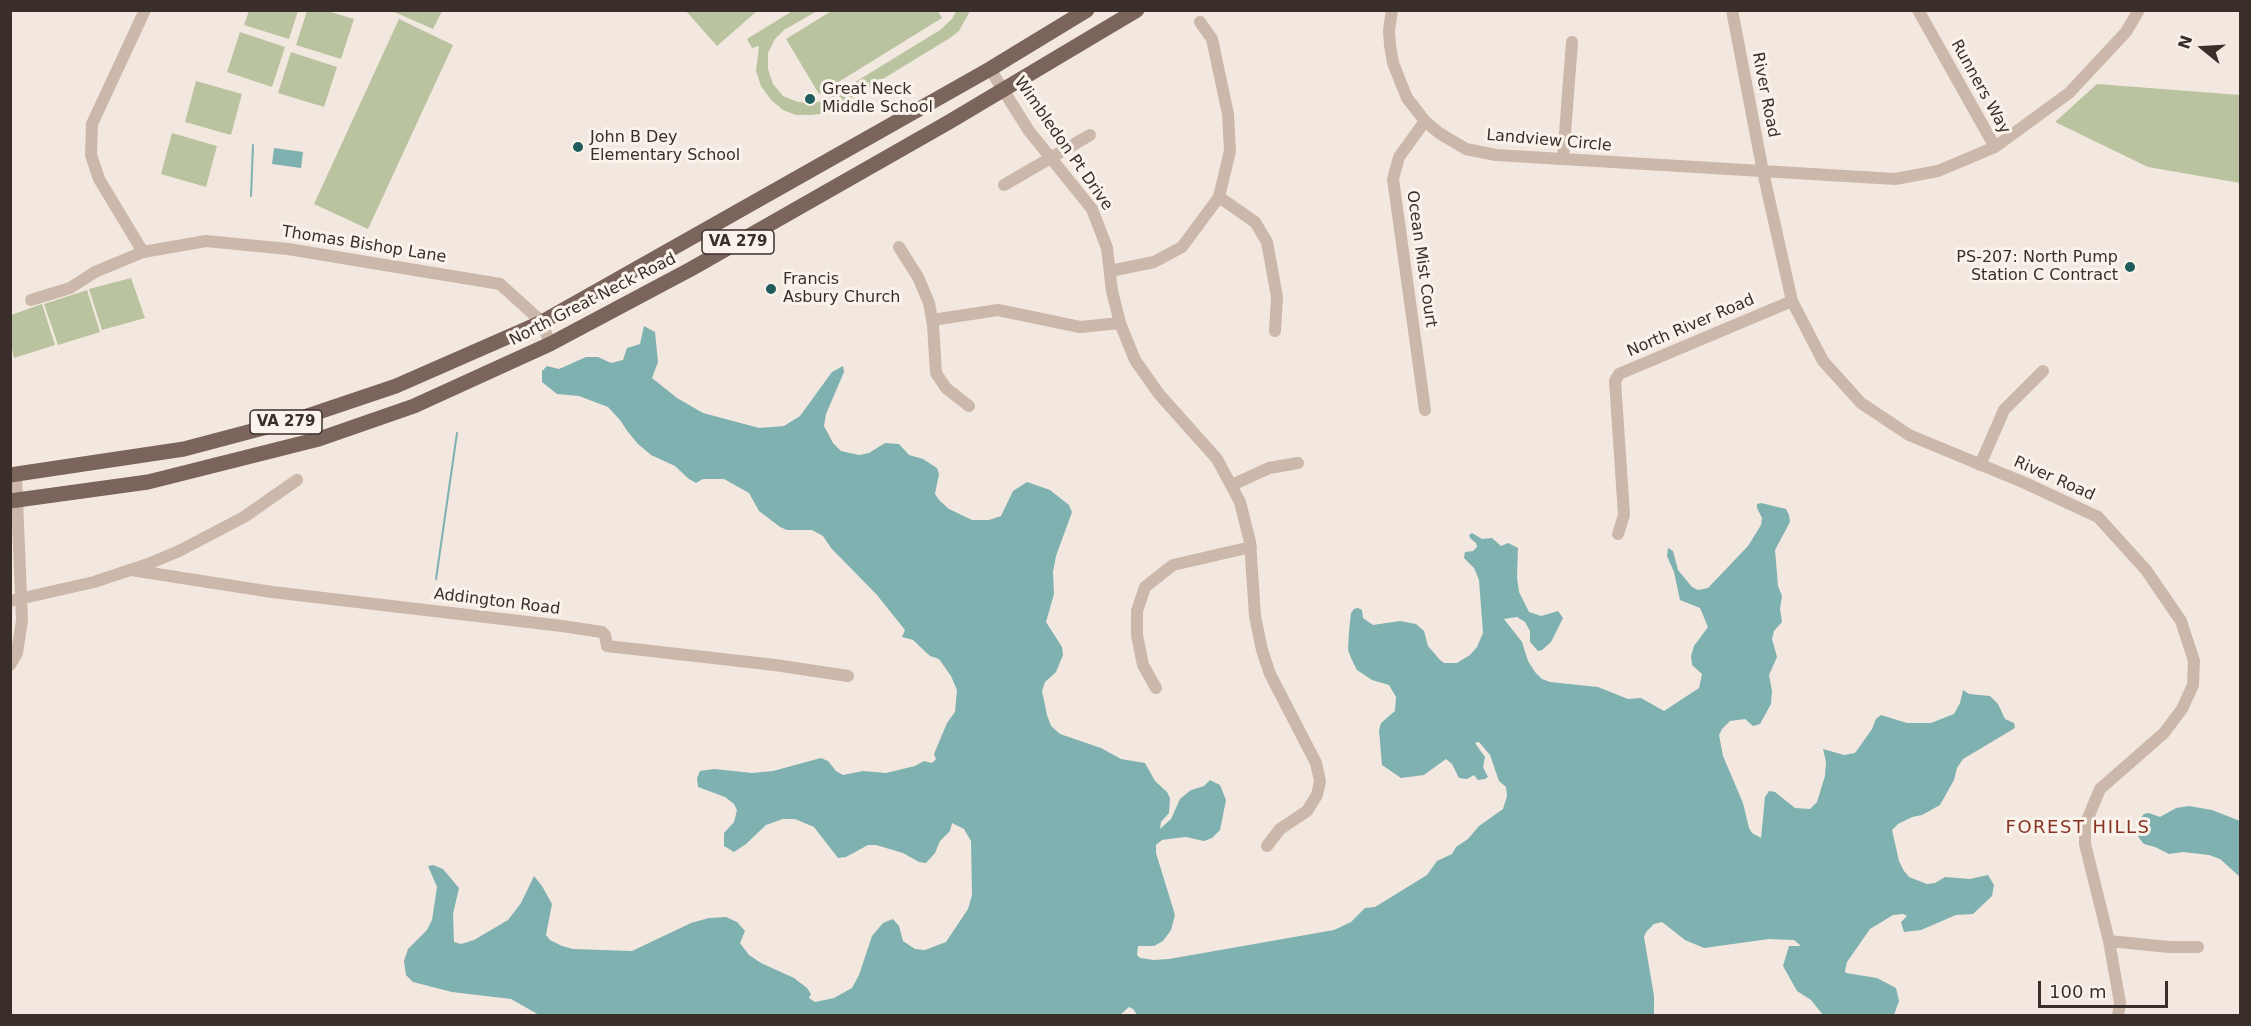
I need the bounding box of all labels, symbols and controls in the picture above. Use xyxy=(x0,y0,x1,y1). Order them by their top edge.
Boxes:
north arrow xyxy=(2173,18,2233,78)
text: N xyxy=(2174,33,2197,52)
street label: Runners Way xyxy=(1946,37,2014,137)
street label: River Road xyxy=(1747,51,1783,139)
street label: Wimbledon Pt Drive xyxy=(1010,73,1116,215)
place label: Great Neck Middle School xyxy=(822,80,933,118)
marker: Great Neck Middle School xyxy=(803,92,817,106)
street label: Landview Circle xyxy=(1485,126,1613,156)
place label: John B Dey Elementary School xyxy=(590,128,740,166)
marker: John B Dey Elementary School xyxy=(571,140,585,154)
street label: Ocean Mist Court xyxy=(1402,189,1440,329)
street label: Thomas Bishop Lane xyxy=(280,223,448,267)
road number: VA 279 xyxy=(702,230,774,254)
place label: PS-207: North Pump Station C Contract xyxy=(1956,248,2118,286)
street label: North Great Neck Road xyxy=(506,250,680,350)
marker: PS-207: North Pump Station C Contract xyxy=(2123,260,2137,274)
place label: Francis Asbury Church xyxy=(783,270,900,308)
marker: Francis Asbury Church xyxy=(764,282,778,296)
street label: North River Road xyxy=(1624,290,1758,362)
road number: VA 279 xyxy=(250,410,322,434)
street label: River Road xyxy=(2010,453,2098,505)
street label: Addington Road xyxy=(433,585,561,619)
district label: FOREST HILLS xyxy=(2006,817,2150,839)
scale bar xyxy=(2041,969,2172,1007)
text: 100 m xyxy=(2049,981,2107,1002)

